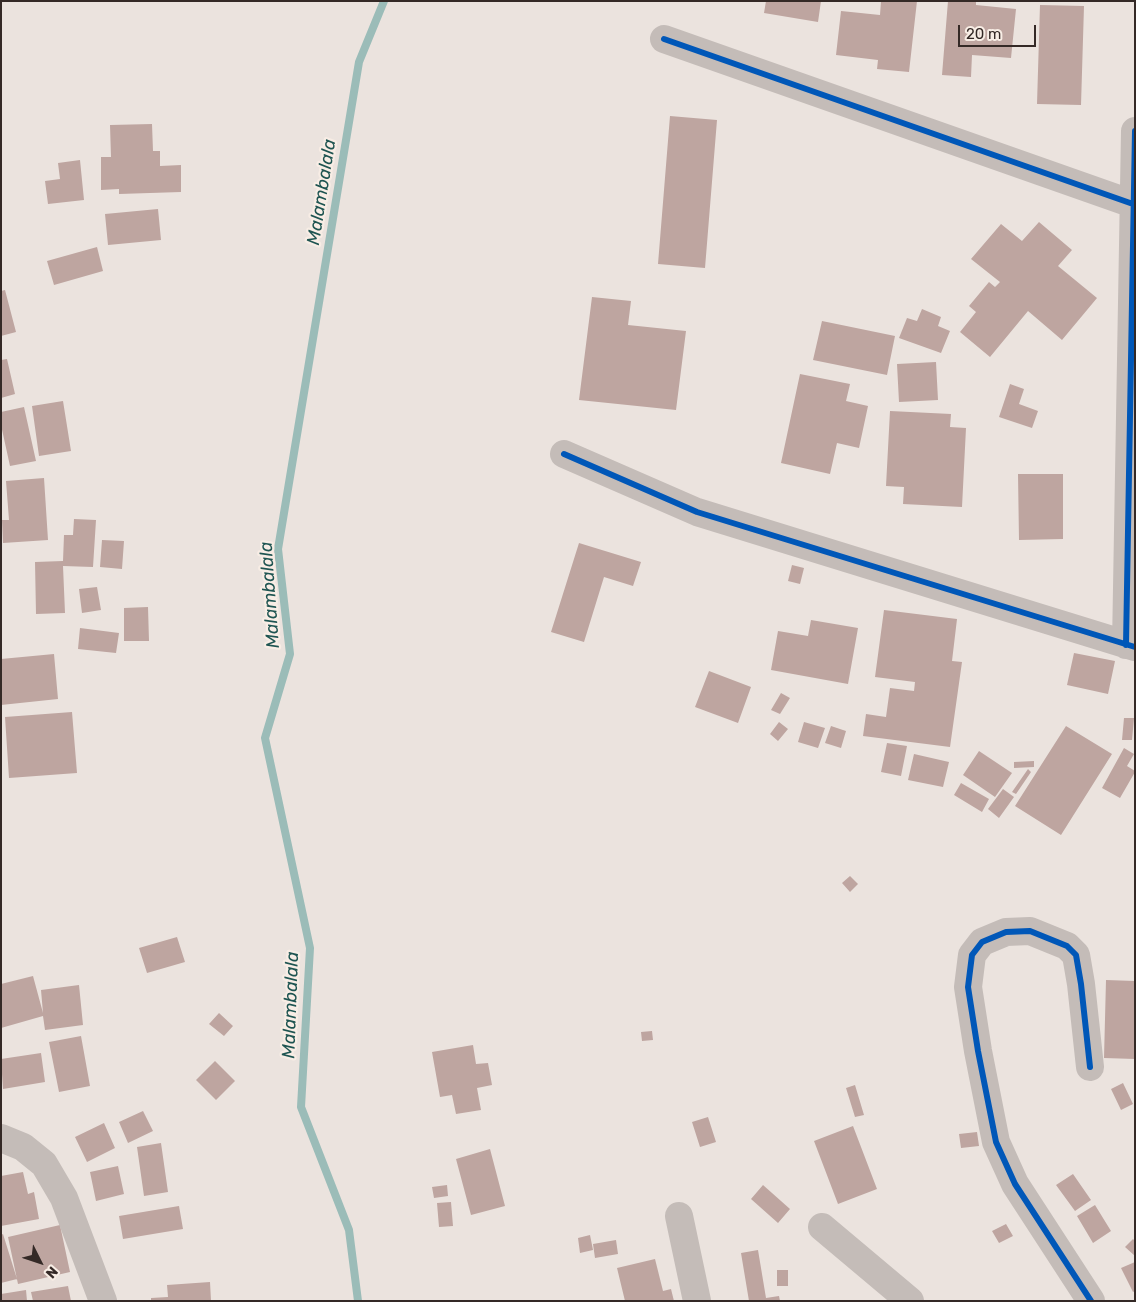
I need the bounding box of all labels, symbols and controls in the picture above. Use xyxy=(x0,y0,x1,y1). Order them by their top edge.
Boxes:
scale bar xyxy=(961,15,1038,47)
text: 20 m xyxy=(966,25,1001,43)
water label: Malambalala xyxy=(303,137,341,247)
water label: Malambalala xyxy=(255,541,285,649)
water label: Malambalala xyxy=(278,951,304,1059)
north arrow xyxy=(15,1237,65,1287)
text: N xyxy=(42,1263,61,1282)

